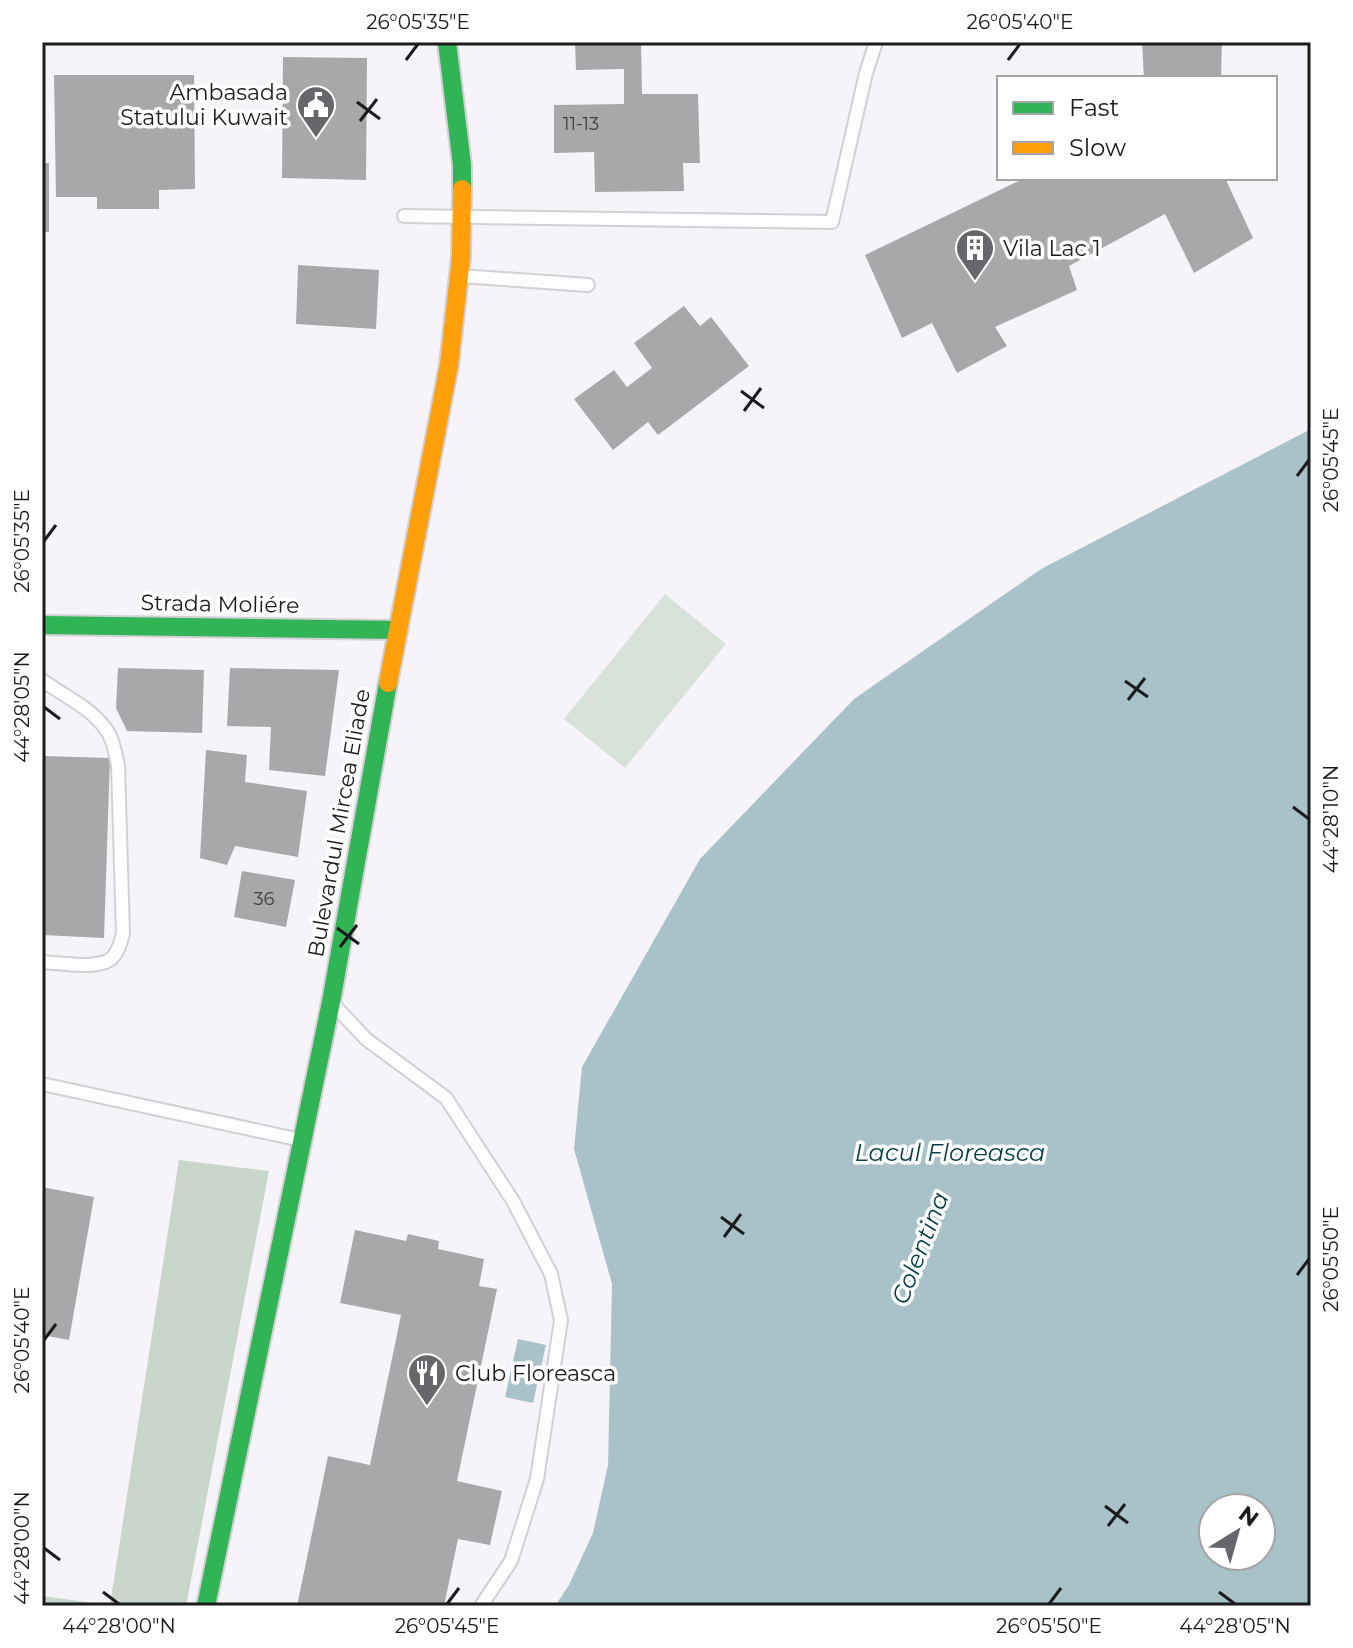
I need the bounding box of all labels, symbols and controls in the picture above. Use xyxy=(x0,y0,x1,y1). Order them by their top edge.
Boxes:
text: 26°05'35"E xyxy=(366,10,470,34)
text: 26°05'40"E xyxy=(967,10,1073,34)
legend xyxy=(997,76,1277,180)
place label: Ambasada Statului Kuwait xyxy=(120,79,288,131)
public building icon: Ambasada Statului Kuwait xyxy=(295,84,337,139)
text: Fast xyxy=(1069,93,1120,122)
house number: 11-13 xyxy=(563,113,599,135)
text: Slow xyxy=(1069,133,1126,162)
building icon: Vila Lac 1 xyxy=(954,227,996,282)
place label: Vila Lac 1 xyxy=(1003,235,1101,262)
text: 26°05'45"E xyxy=(1319,408,1343,512)
text: 26°05'35"E xyxy=(10,489,34,593)
street label: Strada Moliére xyxy=(140,589,300,619)
text: 44°28'05"N xyxy=(10,651,34,763)
street label: Bulevardul Mircea Eliade xyxy=(302,687,376,959)
text: 44°28'10"N xyxy=(1319,765,1343,873)
house number: 36 xyxy=(253,888,275,910)
water label: Lacul Floreasca xyxy=(855,1138,1045,1167)
water label: Colentina xyxy=(885,1188,955,1308)
text: 26°05'50"E xyxy=(1319,1206,1343,1312)
text: 26°05'40"E xyxy=(10,1287,34,1393)
restaurant icon: Club Floreasca xyxy=(406,1352,448,1407)
place label: Club Floreasca xyxy=(455,1360,616,1387)
text: 44°28'00"N xyxy=(10,1491,34,1605)
north arrow xyxy=(1197,1492,1277,1572)
text: N xyxy=(1234,1500,1264,1533)
text: 44°28'00"N xyxy=(62,1614,176,1638)
text: 26°05'45"E xyxy=(395,1614,499,1638)
text: 26°05'50"E xyxy=(996,1614,1102,1638)
text: 44°28'05"N xyxy=(1179,1614,1291,1638)

